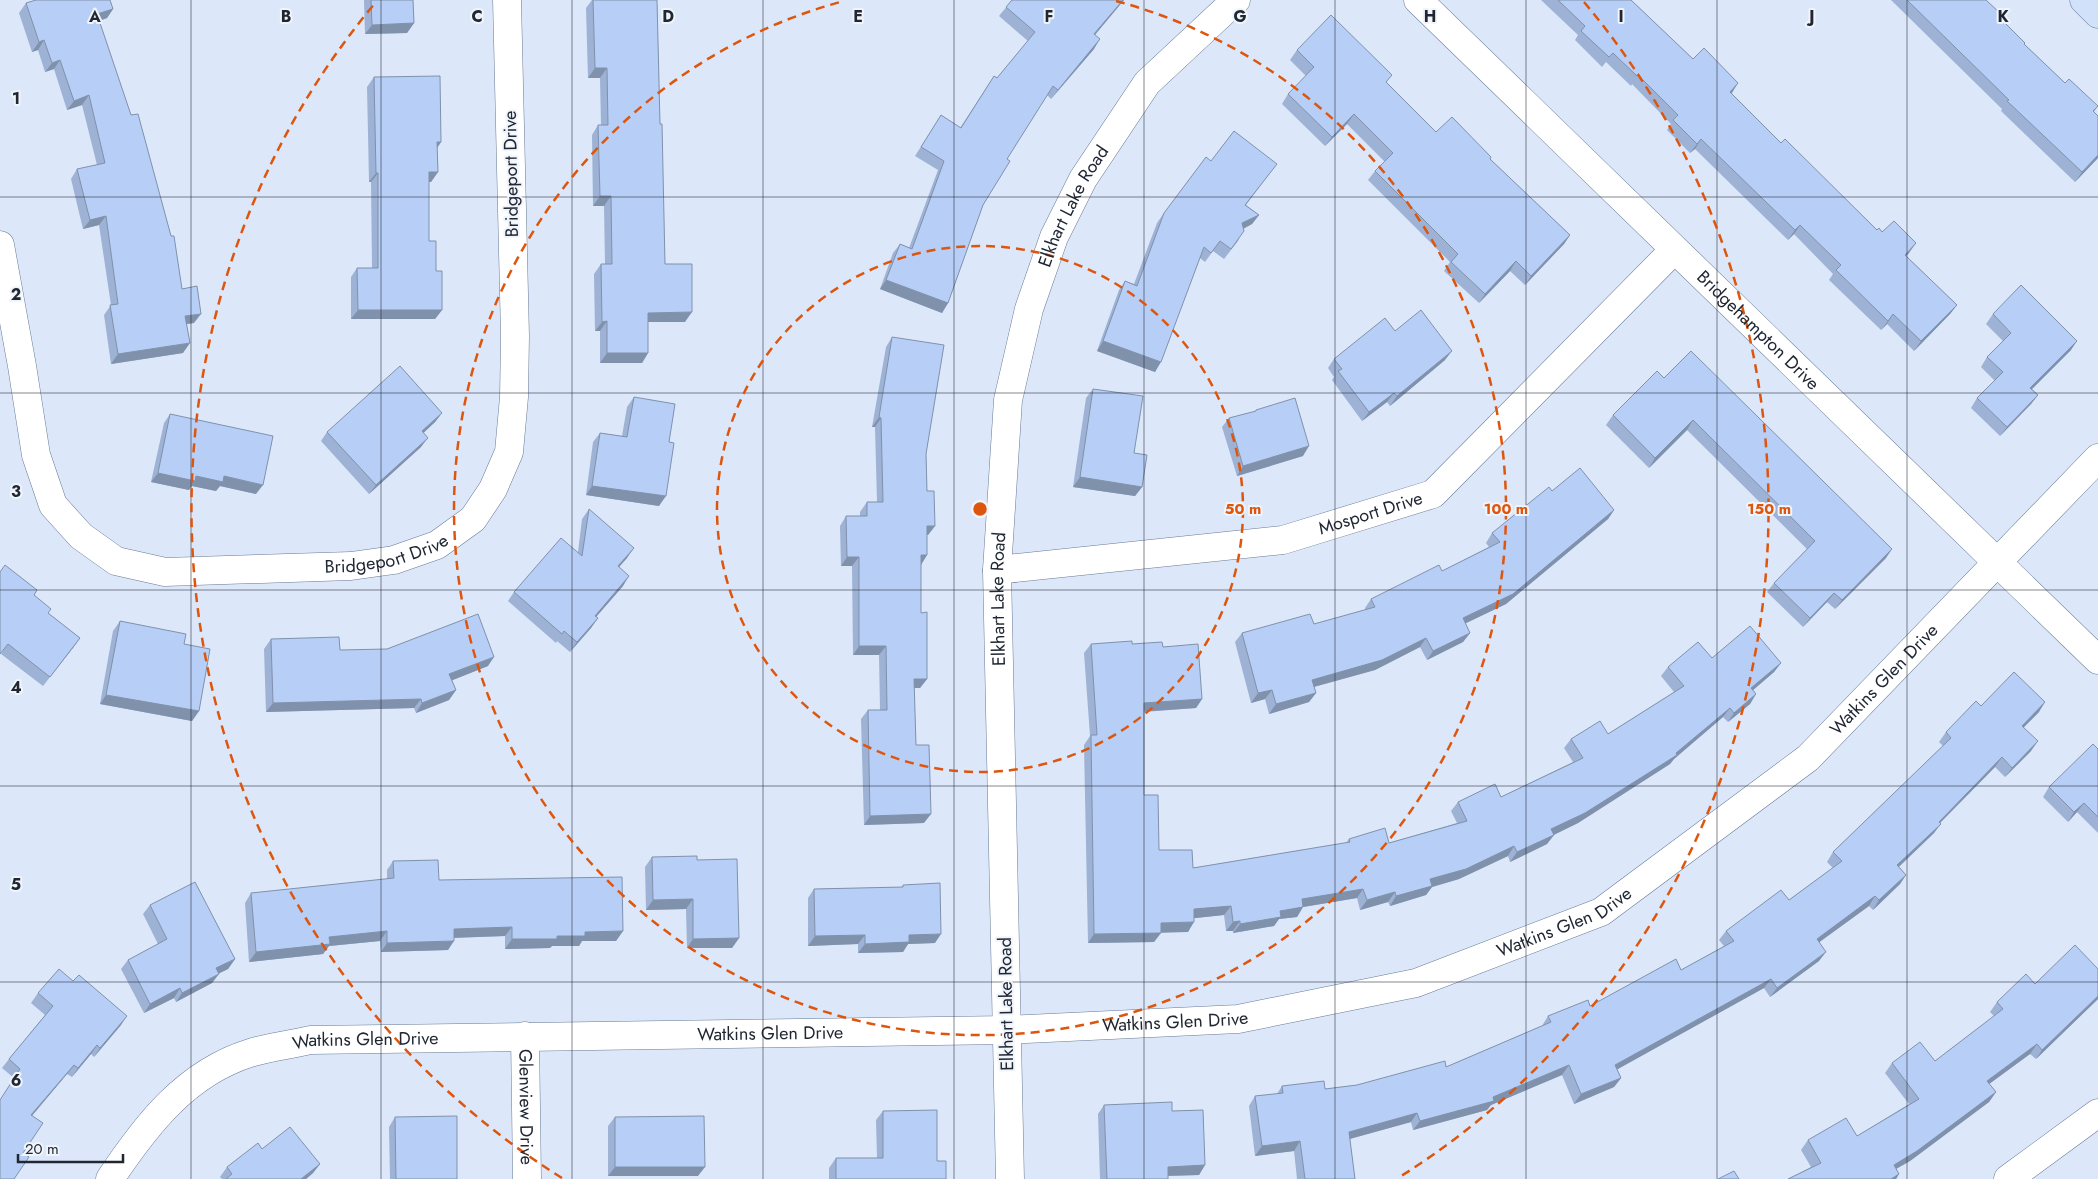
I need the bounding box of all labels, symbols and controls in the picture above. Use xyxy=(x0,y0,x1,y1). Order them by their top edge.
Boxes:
text: A xyxy=(88,5,101,28)
text: B xyxy=(281,5,291,28)
text: C xyxy=(471,5,483,28)
text: D xyxy=(662,5,674,28)
text: E xyxy=(853,5,863,28)
text: F xyxy=(1045,5,1053,28)
text: G xyxy=(1233,5,1247,28)
text: H xyxy=(1424,5,1436,28)
text: I xyxy=(1618,5,1624,28)
text: J xyxy=(1806,5,1815,28)
text: K xyxy=(1997,5,2009,28)
text: 1 xyxy=(12,87,20,110)
street label: Bridgeport Drive xyxy=(497,110,525,238)
street label: Elkhart Lake Road xyxy=(1032,140,1115,271)
street label: Bridgehampton Drive xyxy=(1691,264,1825,396)
text: 2 xyxy=(11,283,21,306)
text: 3 xyxy=(11,480,21,503)
street label: Mosport Drive xyxy=(1315,485,1426,541)
text: 50 m xyxy=(1225,498,1261,520)
text: 100 m xyxy=(1484,498,1528,520)
text: 150 m xyxy=(1747,498,1791,520)
centre of rings xyxy=(971,500,989,518)
street label: Bridgeport Drive xyxy=(324,528,454,580)
street label: Elkhart Lake Road xyxy=(984,531,1012,666)
street label: Watkins Glen Drive xyxy=(1824,618,1944,741)
text: 4 xyxy=(10,676,22,699)
text: 5 xyxy=(11,873,21,896)
street label: Watkins Glen Drive xyxy=(1493,881,1637,964)
street label: Elkhart Lake Road xyxy=(992,937,1020,1071)
street label: Watkins Glen Drive xyxy=(1102,1004,1250,1038)
street label: Watkins Glen Drive xyxy=(697,1019,844,1047)
street label: Watkins Glen Drive xyxy=(290,1025,439,1057)
street label: Glenview Drive xyxy=(512,1049,540,1165)
text: 6 xyxy=(11,1069,21,1092)
scale bar xyxy=(18,1132,122,1164)
text: 20 m xyxy=(25,1138,59,1160)

